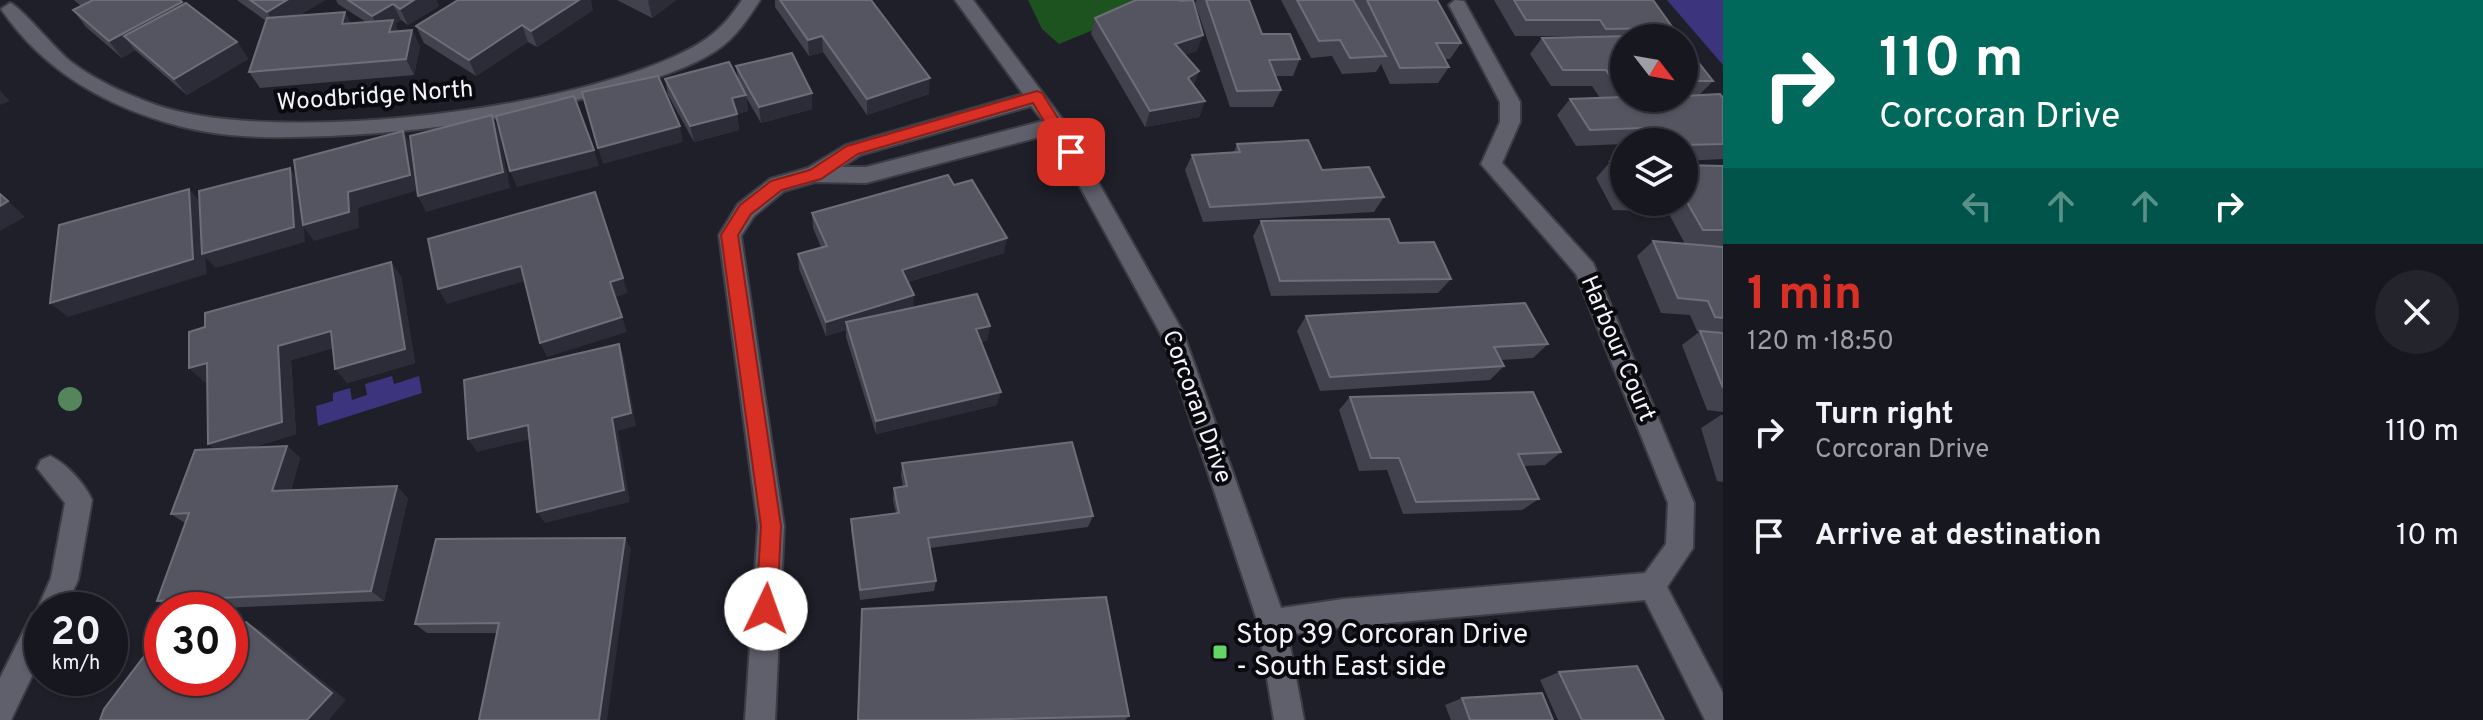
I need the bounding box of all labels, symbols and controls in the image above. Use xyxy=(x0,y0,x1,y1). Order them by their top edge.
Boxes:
north arrow xyxy=(1610,24,1698,112)
map controls xyxy=(1610,24,1698,216)
text: 110 m xyxy=(1879,26,2024,96)
icon: right xyxy=(1747,32,1851,136)
street label: Woodbridge North xyxy=(276,75,474,119)
text: Corcoran Drive xyxy=(1879,95,2120,141)
pin xyxy=(1037,118,1105,186)
button: layers xyxy=(1610,128,1698,216)
icon: arrive xyxy=(1049,130,1093,174)
icon: left xyxy=(1955,184,1999,228)
icon: ahead xyxy=(2039,184,2083,228)
icon: ahead xyxy=(2123,184,2167,228)
icon: right xyxy=(2207,184,2251,228)
text: 1 min xyxy=(1747,266,1862,326)
button: close xyxy=(2375,270,2459,354)
street label: Harbour Court xyxy=(1573,271,1661,427)
street label: Corcoran Drive xyxy=(1154,326,1238,488)
text: 120 m · 18:50 xyxy=(1747,326,1894,359)
text: Turn right xyxy=(1815,397,1953,434)
icon: right xyxy=(1747,410,1791,454)
text: 110 m xyxy=(2385,414,2459,451)
text: Corcoran Drive xyxy=(1815,434,1989,467)
icon: arrive xyxy=(1747,514,1791,558)
text: Arrive at destination xyxy=(1815,518,2101,555)
text: 10 m xyxy=(2396,518,2459,555)
position arrow xyxy=(724,567,808,651)
speed limit sign: 30 xyxy=(144,592,248,696)
text: 20 xyxy=(51,609,101,659)
place label: Stop 39 Corcoran Drive - South East side xyxy=(1236,618,1528,686)
marker: Stop 39 Corcoran Drive - South East side xyxy=(1211,643,1229,661)
text: km/h xyxy=(52,651,100,677)

